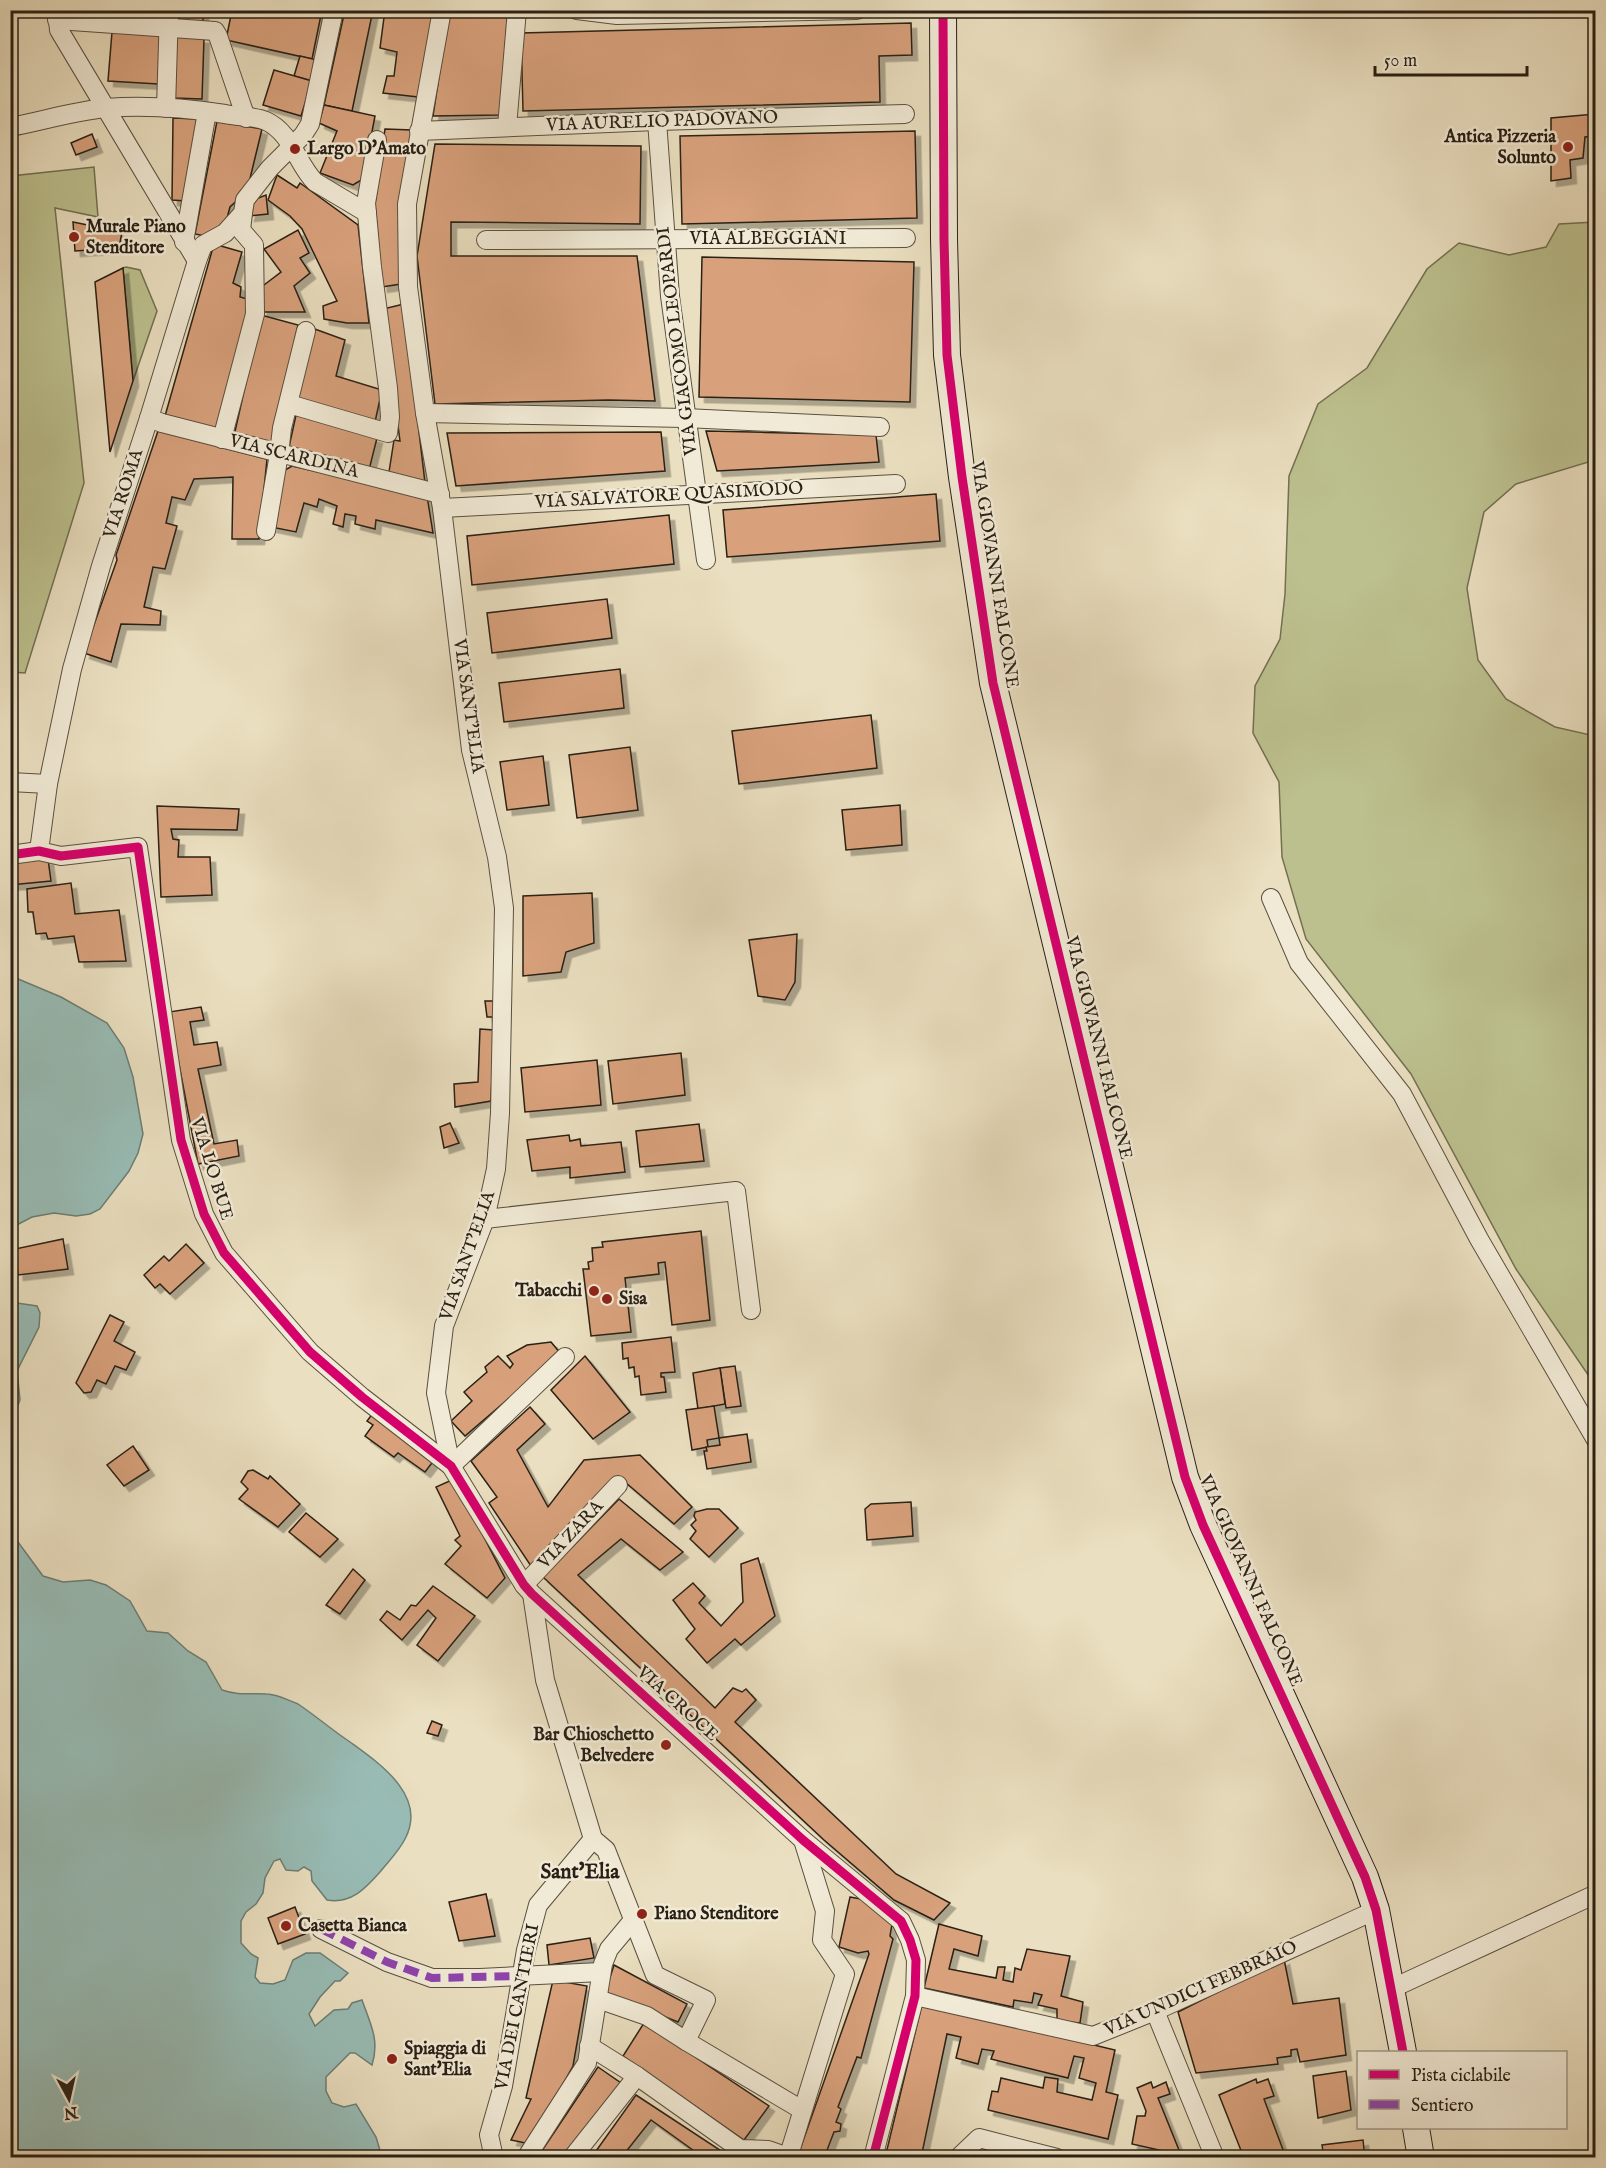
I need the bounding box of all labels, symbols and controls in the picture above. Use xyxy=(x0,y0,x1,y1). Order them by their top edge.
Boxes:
scale bar xyxy=(1375,39,1526,77)
text: 50 m xyxy=(1384,50,1417,73)
street label: VIA AURELIO PADOVANO xyxy=(545,106,779,138)
place label: Antica Pizzeria Solunto xyxy=(1444,126,1557,170)
place label: Largo D'Amato xyxy=(307,138,426,161)
marker: Antica Pizzeria Solunto xyxy=(1561,140,1575,154)
marker: Largo D'Amato xyxy=(288,142,302,156)
place label: Murale Piano Stenditore xyxy=(86,216,186,260)
street label: VIA GIACOMO LEOPARDI xyxy=(653,225,704,458)
street label: VIA ALBEGGIANI xyxy=(689,228,847,251)
marker: Murale Piano Stenditore xyxy=(67,230,81,244)
street label: VIA SCARDINA xyxy=(226,430,362,484)
street label: VIA ROMA xyxy=(98,446,150,543)
street label: VIA GIOVANNI FALCONE xyxy=(965,459,1023,690)
street label: VIA SALVATORE QUASIMODO xyxy=(533,477,804,515)
street label: VIA SANT'ELIA xyxy=(447,636,489,776)
street label: VIA GIOVANNI FALCONE xyxy=(1059,933,1137,1162)
street label: VIA LO BUE xyxy=(184,1114,238,1223)
street label: VIA SANT'ELIA xyxy=(435,1187,501,1325)
place label: Tabacchi xyxy=(514,1280,582,1303)
marker: Tabacchi xyxy=(587,1284,601,1298)
place label: Sisa xyxy=(619,1288,648,1311)
marker: Sisa xyxy=(600,1292,614,1306)
street label: VIA GIOVANNI FALCONE xyxy=(1192,1471,1307,1691)
street label: VIA ZARA xyxy=(533,1495,609,1575)
street label: VIA CROCE xyxy=(631,1661,723,1747)
place label: Bar Chioschetto Belvedere xyxy=(533,1724,655,1768)
marker: Bar Chioschetto Belvedere xyxy=(659,1738,673,1752)
district label: Sant'Elia xyxy=(541,1859,620,1886)
place label: Piano Stenditore xyxy=(654,1903,779,1926)
marker: Piano Stenditore xyxy=(635,1907,649,1921)
place label: Casetta Bianca xyxy=(298,1915,408,1938)
marker: Casetta Bianca xyxy=(279,1919,293,1933)
street label: VIA DEI CANTIERI xyxy=(490,1922,545,2093)
street label: VIA UNDICI FEBBRAIO xyxy=(1100,1936,1301,2042)
place label: Spiaggia di Sant'Elia xyxy=(404,2038,486,2082)
legend xyxy=(1357,2051,1567,2129)
marker: Spiaggia di Sant'Elia xyxy=(385,2052,399,2066)
text: Pista ciclabile xyxy=(1411,2065,1511,2088)
north arrow xyxy=(39,2069,99,2129)
text: Sentiero xyxy=(1411,2095,1474,2118)
text: N xyxy=(62,2101,80,2123)

